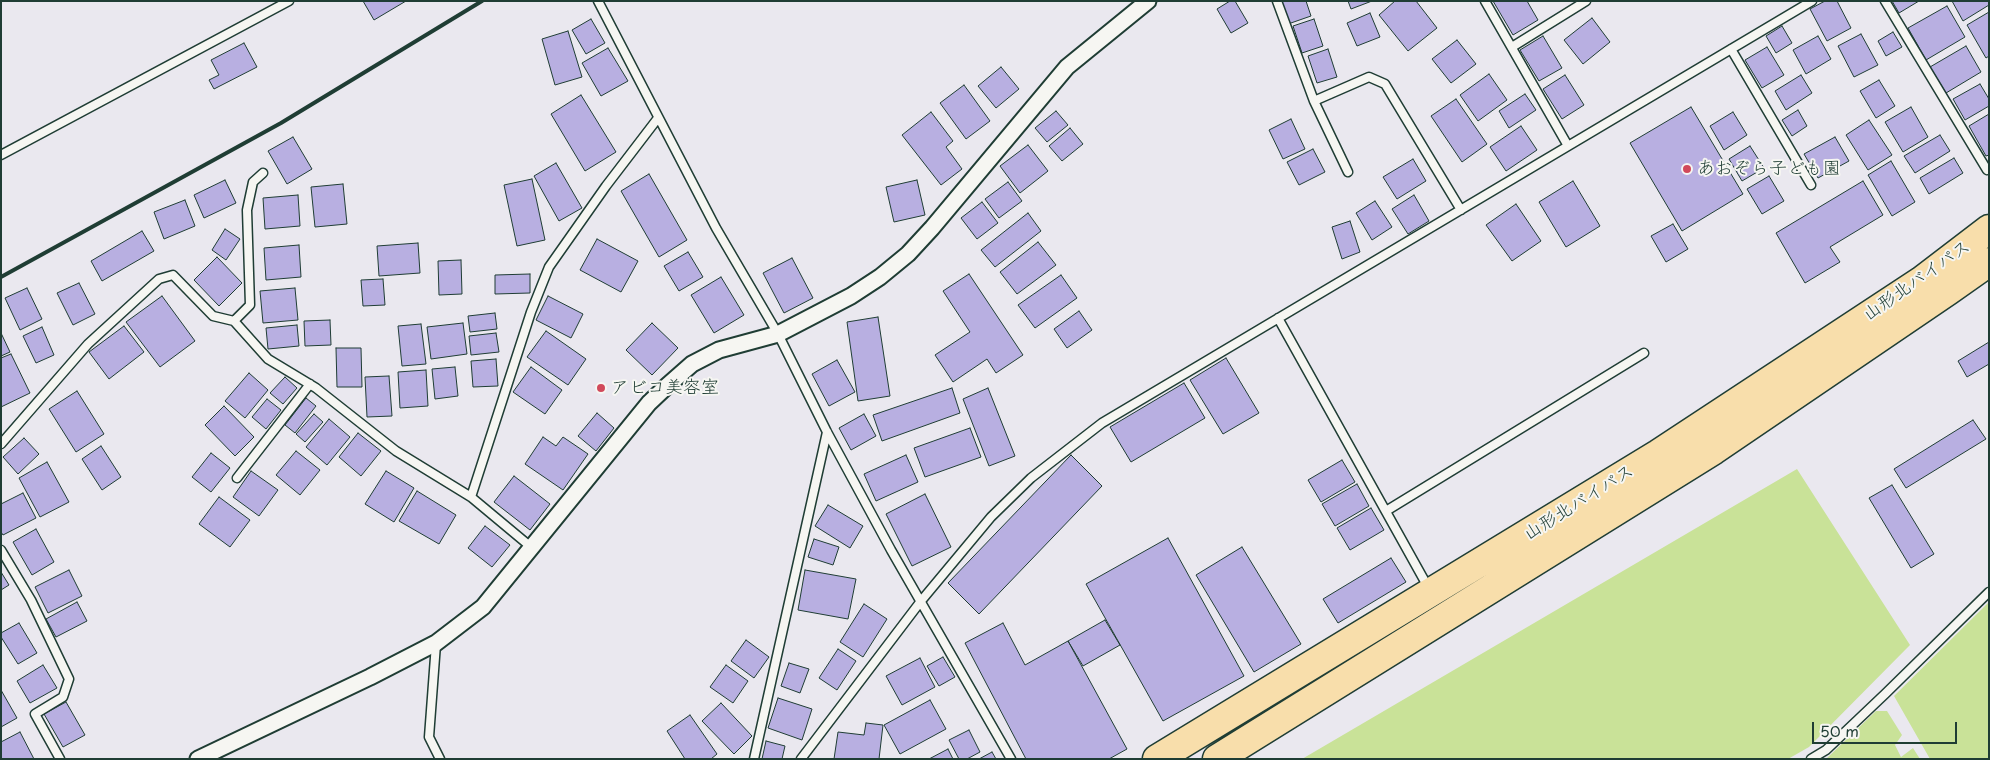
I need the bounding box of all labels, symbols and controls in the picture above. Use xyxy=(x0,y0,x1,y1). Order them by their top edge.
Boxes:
place label: あおぞら子ども園 xyxy=(1697,158,1841,180)
marker: あおぞら子ども園 xyxy=(1681,163,1693,175)
street label: 山形北バイパス xyxy=(1859,236,1975,326)
place label: アビコ美容室 xyxy=(611,377,719,399)
marker: アビコ美容室 xyxy=(595,382,607,394)
street label: 山形北バイパス xyxy=(1520,460,1638,546)
scale bar xyxy=(1815,712,1960,744)
text: 50 m xyxy=(1820,719,1859,742)

